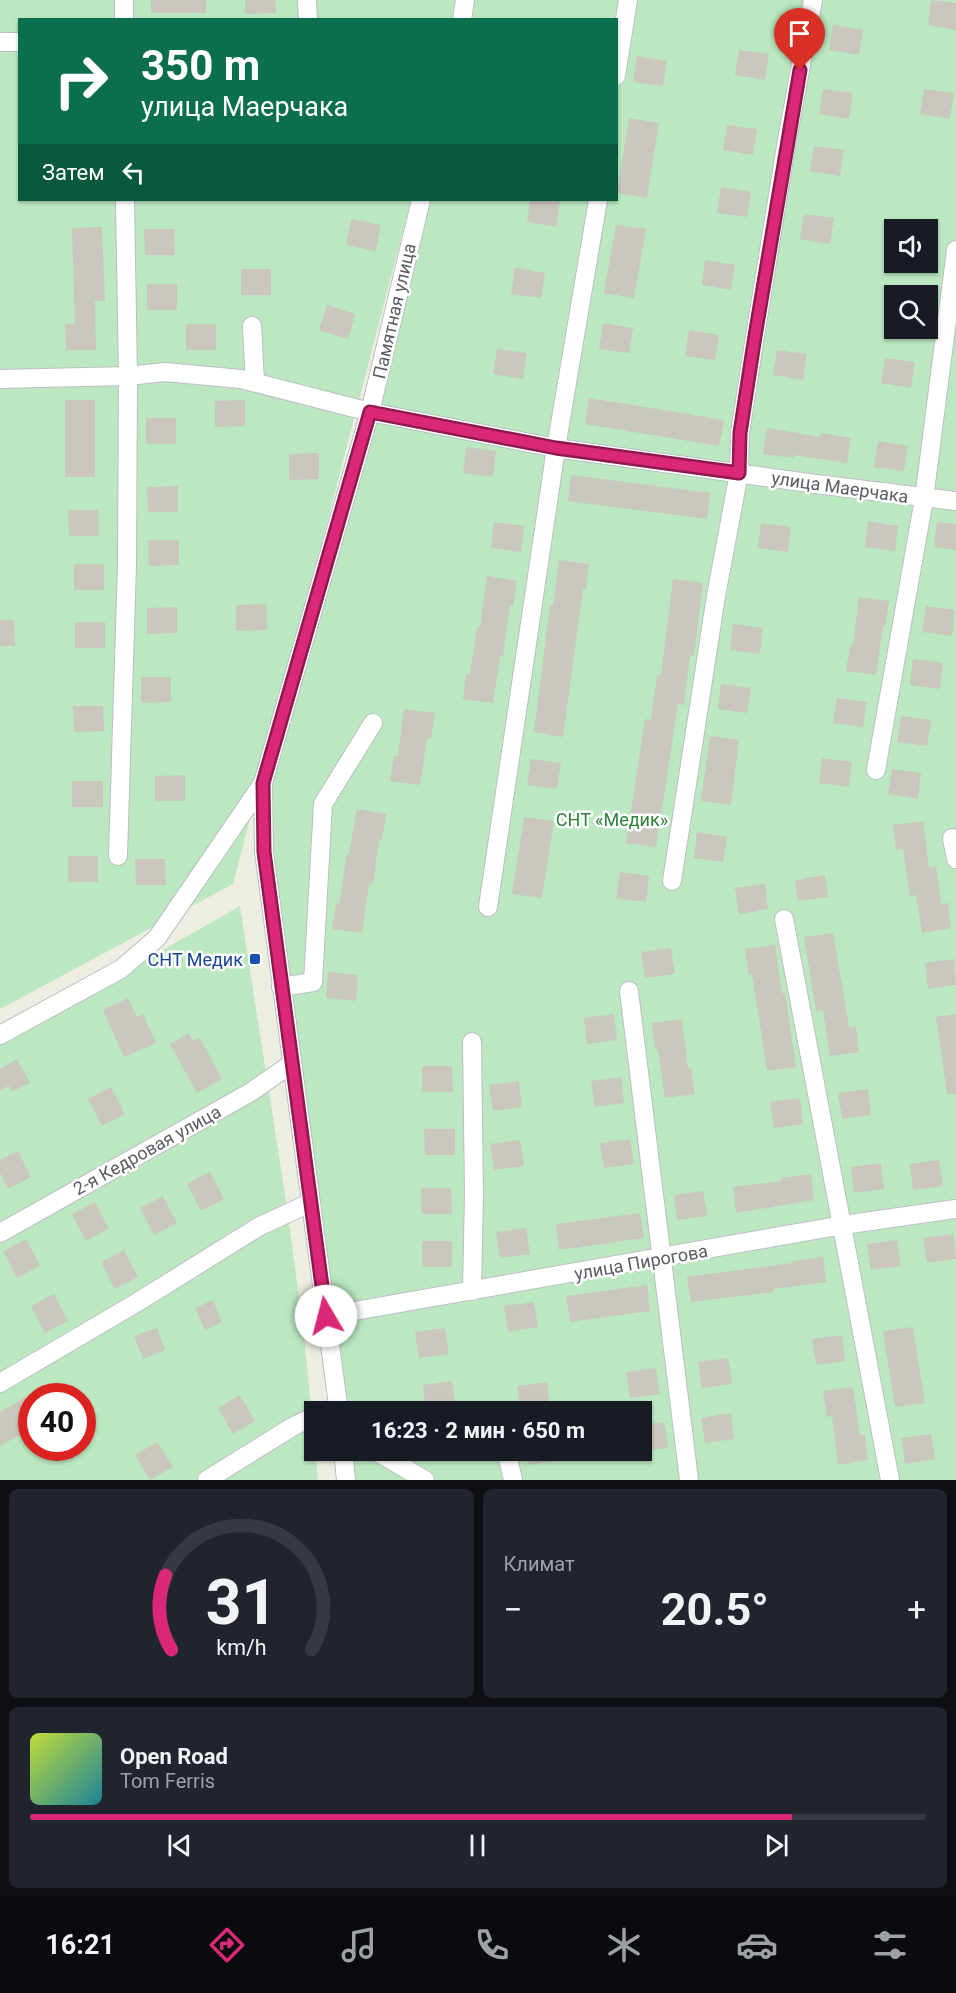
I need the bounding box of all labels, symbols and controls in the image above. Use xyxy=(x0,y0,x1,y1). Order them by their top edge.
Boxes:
pin xyxy=(774,8,825,70)
icon: arrive xyxy=(783,17,816,50)
text: 350 m xyxy=(141,41,260,90)
icon: right xyxy=(42,42,120,120)
text: улица Маерчака xyxy=(141,91,348,123)
icon: left xyxy=(117,156,150,189)
text: Затем xyxy=(42,160,105,185)
map controls xyxy=(884,219,938,339)
button: sound xyxy=(884,219,938,273)
street label: Памятная улица xyxy=(368,241,420,381)
button: search xyxy=(884,285,938,339)
street label: улица Маерчака xyxy=(770,467,910,507)
park label: СНТ «Медик» xyxy=(556,809,668,830)
place label: СНТ Медик xyxy=(148,949,243,970)
marker: СНТ Медик xyxy=(248,952,262,966)
street label: 2-я Кедровая улица xyxy=(70,1101,224,1199)
street label: улица Пирогова xyxy=(573,1240,709,1284)
position arrow xyxy=(294,1284,358,1348)
speed limit sign: 40 xyxy=(18,1383,96,1461)
text: 16:23 · 2 мин · 650 m xyxy=(371,1418,585,1443)
text: Климат xyxy=(504,1552,575,1576)
text: 31 xyxy=(205,1566,277,1639)
text: 20.5° xyxy=(661,1583,769,1636)
text: − xyxy=(504,1590,522,1629)
text: + xyxy=(907,1590,926,1629)
text: km/h xyxy=(216,1636,266,1661)
text: Open Road xyxy=(120,1744,228,1769)
text: Tom Ferris xyxy=(120,1769,215,1793)
icon: previous xyxy=(163,1829,196,1862)
icon: pause xyxy=(461,1829,494,1862)
icon: next xyxy=(760,1829,793,1862)
icon: directions xyxy=(206,1924,248,1966)
icon: music xyxy=(338,1924,380,1966)
icon: phone xyxy=(471,1924,513,1966)
icon: climate xyxy=(603,1924,645,1966)
icon: car xyxy=(736,1924,778,1966)
icon: filters xyxy=(869,1924,911,1966)
text: 16:21 xyxy=(45,1929,115,1961)

